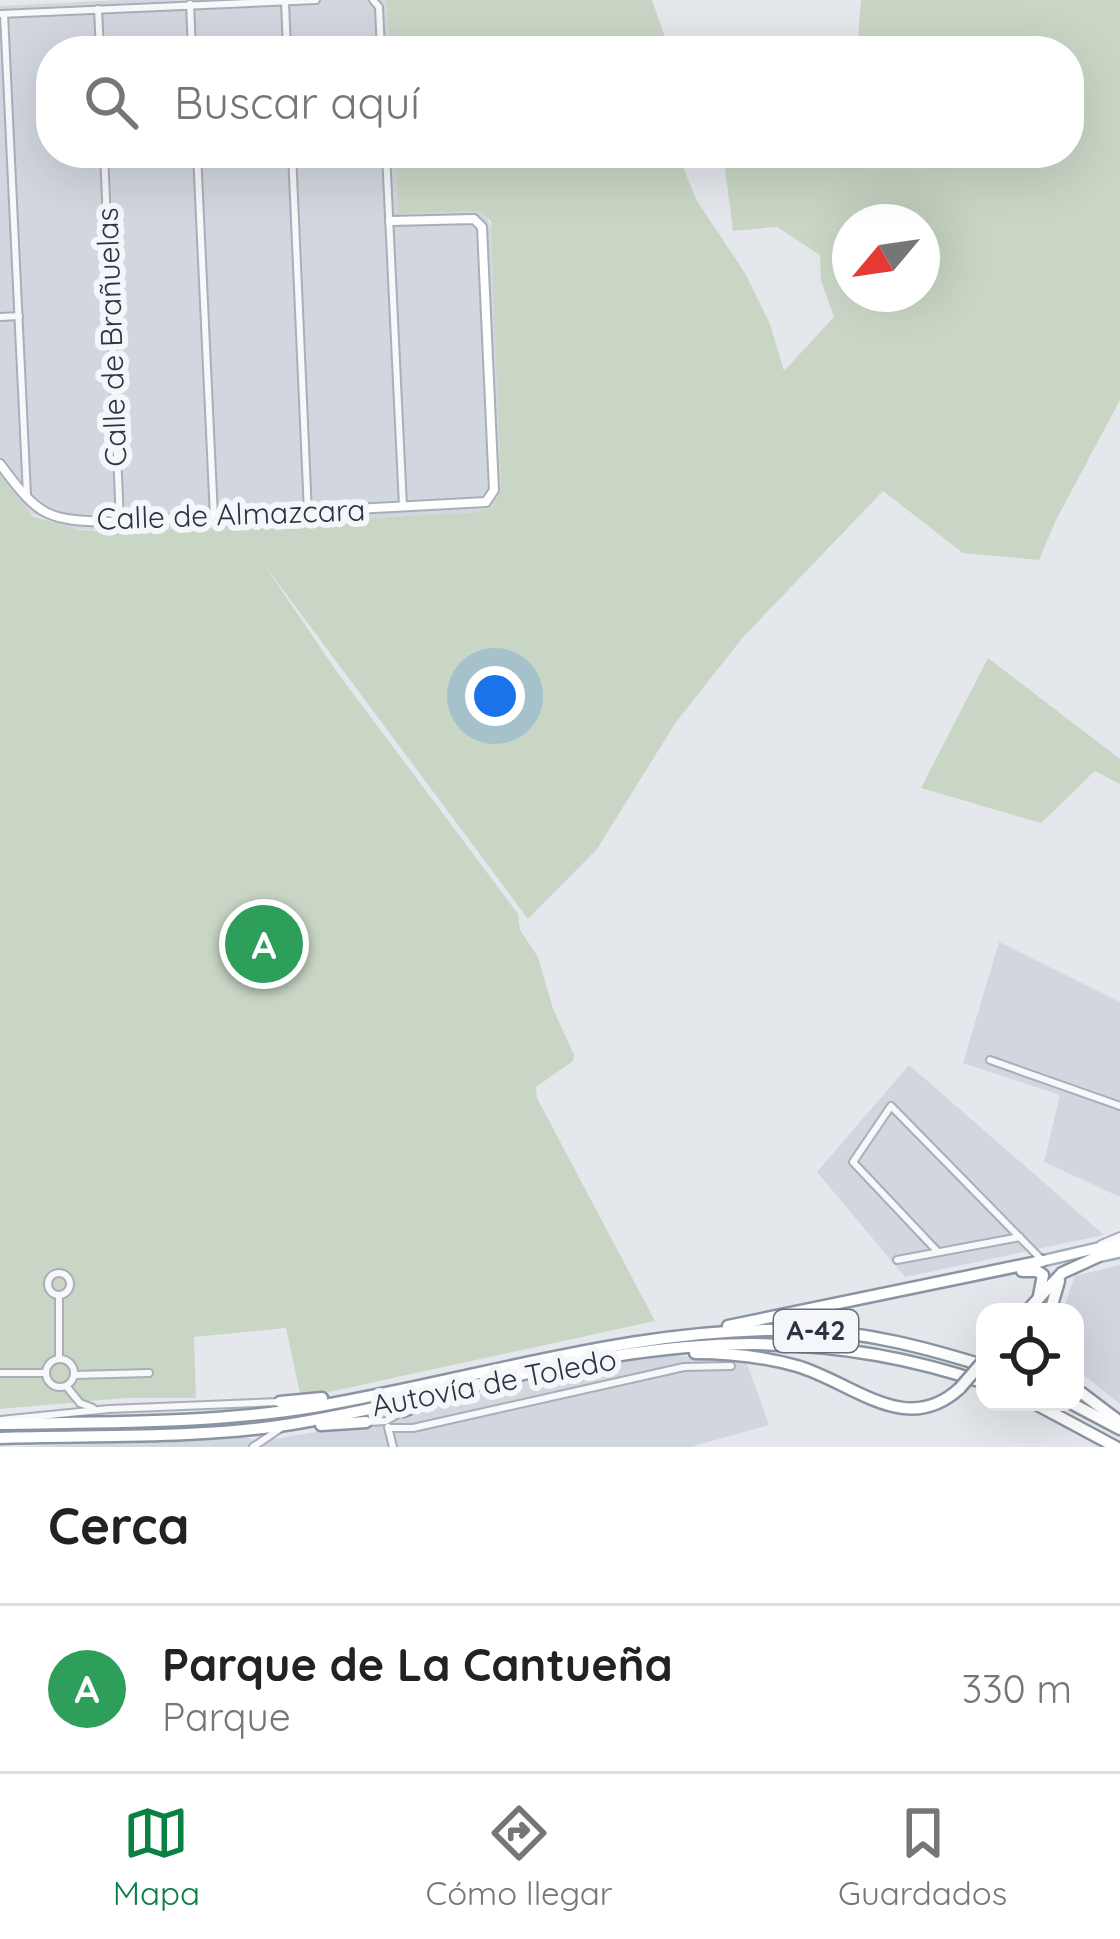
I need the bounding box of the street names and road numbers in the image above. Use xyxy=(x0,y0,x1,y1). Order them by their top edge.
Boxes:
street label: Calle de Brañuelas xyxy=(87,207,135,467)
street label: Calle de Almazcara xyxy=(96,490,366,538)
road number: A-42 xyxy=(774,1310,858,1352)
street label: Autovía de Toledo xyxy=(368,1340,619,1424)

